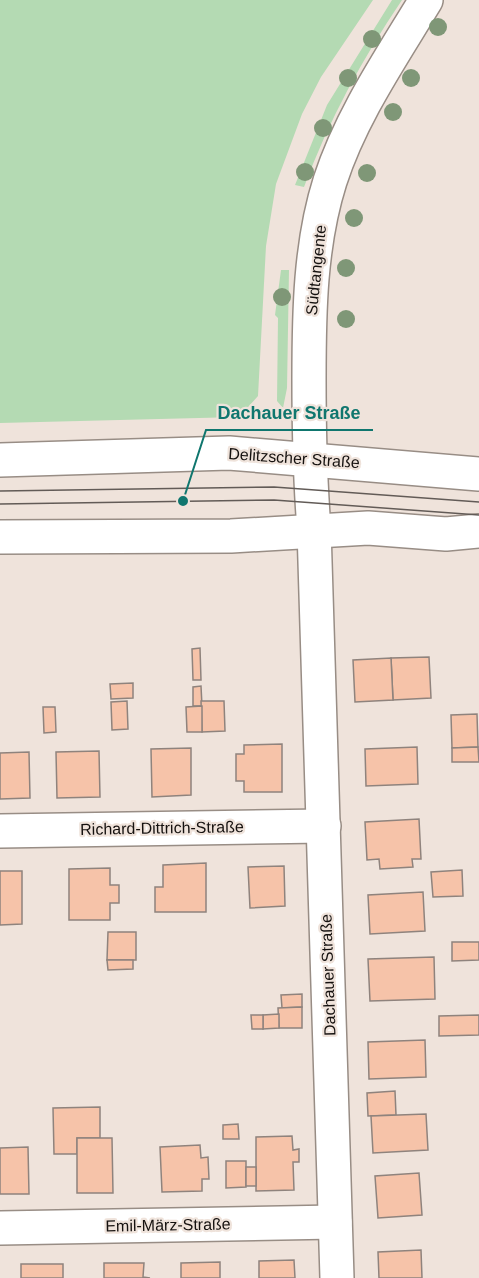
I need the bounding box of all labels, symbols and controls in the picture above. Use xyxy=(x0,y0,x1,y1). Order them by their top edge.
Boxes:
street label: Südtangente xyxy=(303,224,329,316)
callout: Dachauer Straße xyxy=(206,394,373,430)
text: Dachauer Straße xyxy=(217,403,361,423)
street label: Delitzscher Straße xyxy=(228,445,360,471)
street label: Richard-Dittrich-Straße xyxy=(80,818,244,838)
street label: Dachauer Straße xyxy=(317,914,339,1036)
street label: Emil-März-Straße xyxy=(105,1215,231,1235)

